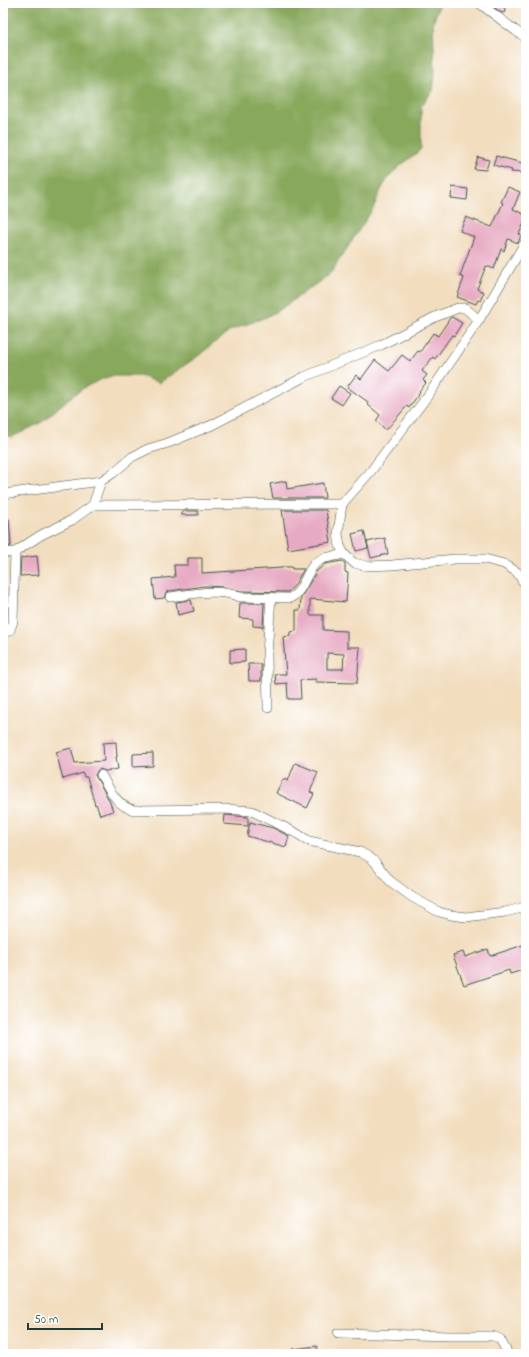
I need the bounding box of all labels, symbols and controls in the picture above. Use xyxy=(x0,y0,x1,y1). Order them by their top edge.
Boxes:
scale bar xyxy=(28,1305,102,1331)
text: 50 m xyxy=(34,1311,58,1329)

